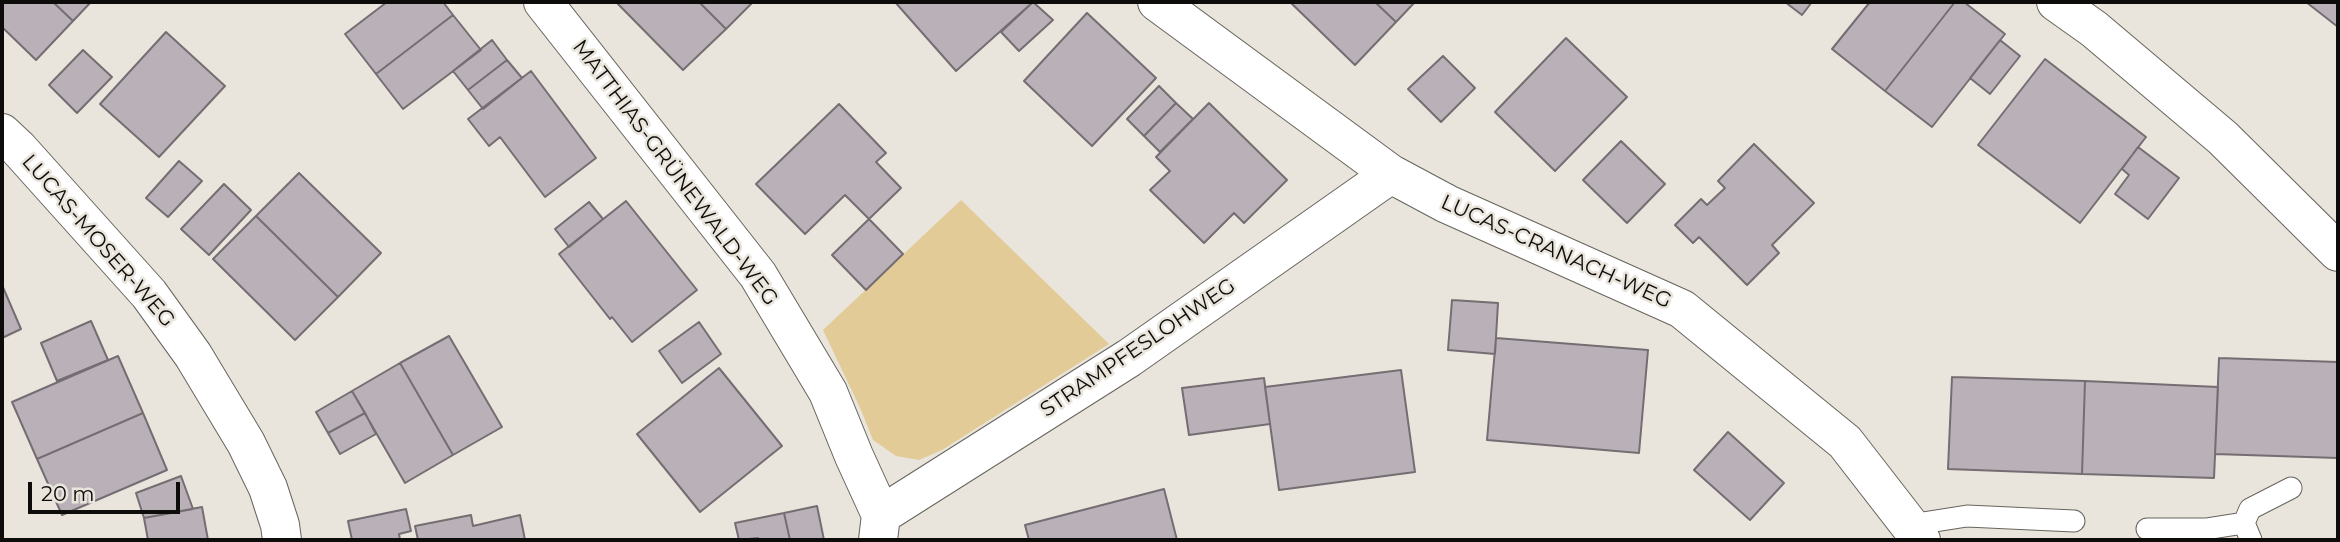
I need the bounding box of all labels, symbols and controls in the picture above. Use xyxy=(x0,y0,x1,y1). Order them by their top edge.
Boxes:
street label: MATTHIAS-GRÜNEWALD-WEG xyxy=(567,35,783,311)
street label: LUCAS-MOSER-WEG xyxy=(16,150,180,332)
street label: LUCAS-CRANACH-WEG xyxy=(1437,190,1675,314)
street label: STRAMPFESLOHWEG xyxy=(1036,273,1240,423)
scale bar xyxy=(32,468,184,512)
text: 20 m xyxy=(41,481,95,506)

